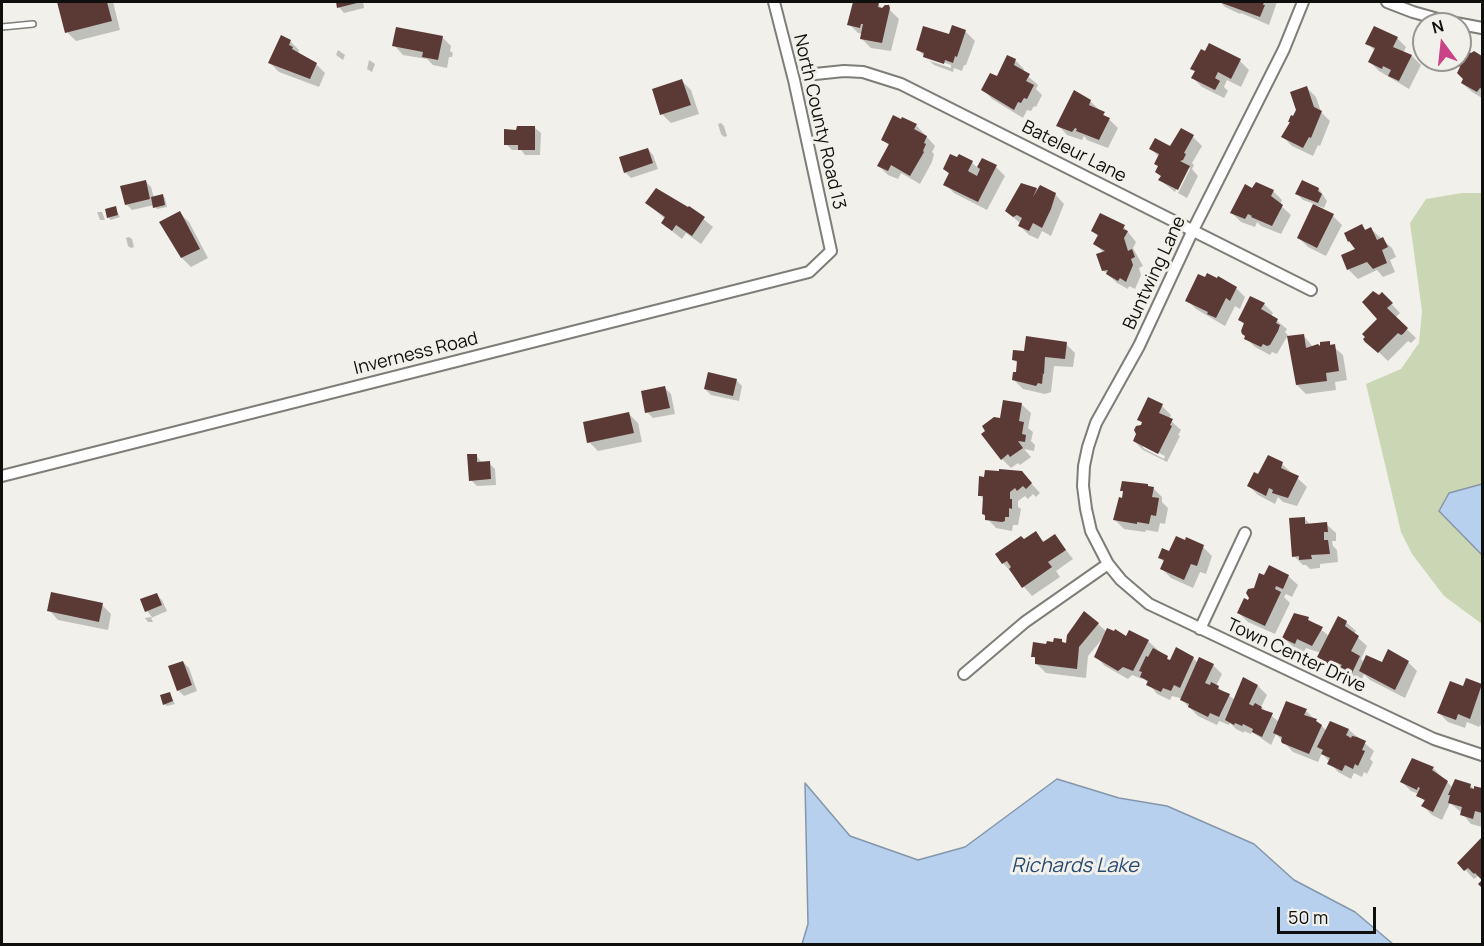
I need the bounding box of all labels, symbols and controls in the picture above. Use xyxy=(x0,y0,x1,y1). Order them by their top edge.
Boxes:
north arrow xyxy=(1412,12,1472,72)
text: N xyxy=(1429,14,1446,39)
street label: North County Road 13 xyxy=(788,32,850,212)
street label: Bateleur Lane xyxy=(1018,116,1130,188)
street label: Buntwing Lane xyxy=(1119,213,1191,333)
street label: Inverness Road xyxy=(352,328,480,380)
street label: Town Center Drive xyxy=(1223,614,1369,698)
water label: Richards Lake xyxy=(1011,854,1139,878)
scale bar xyxy=(1280,895,1379,933)
text: 50 m xyxy=(1288,905,1328,929)

